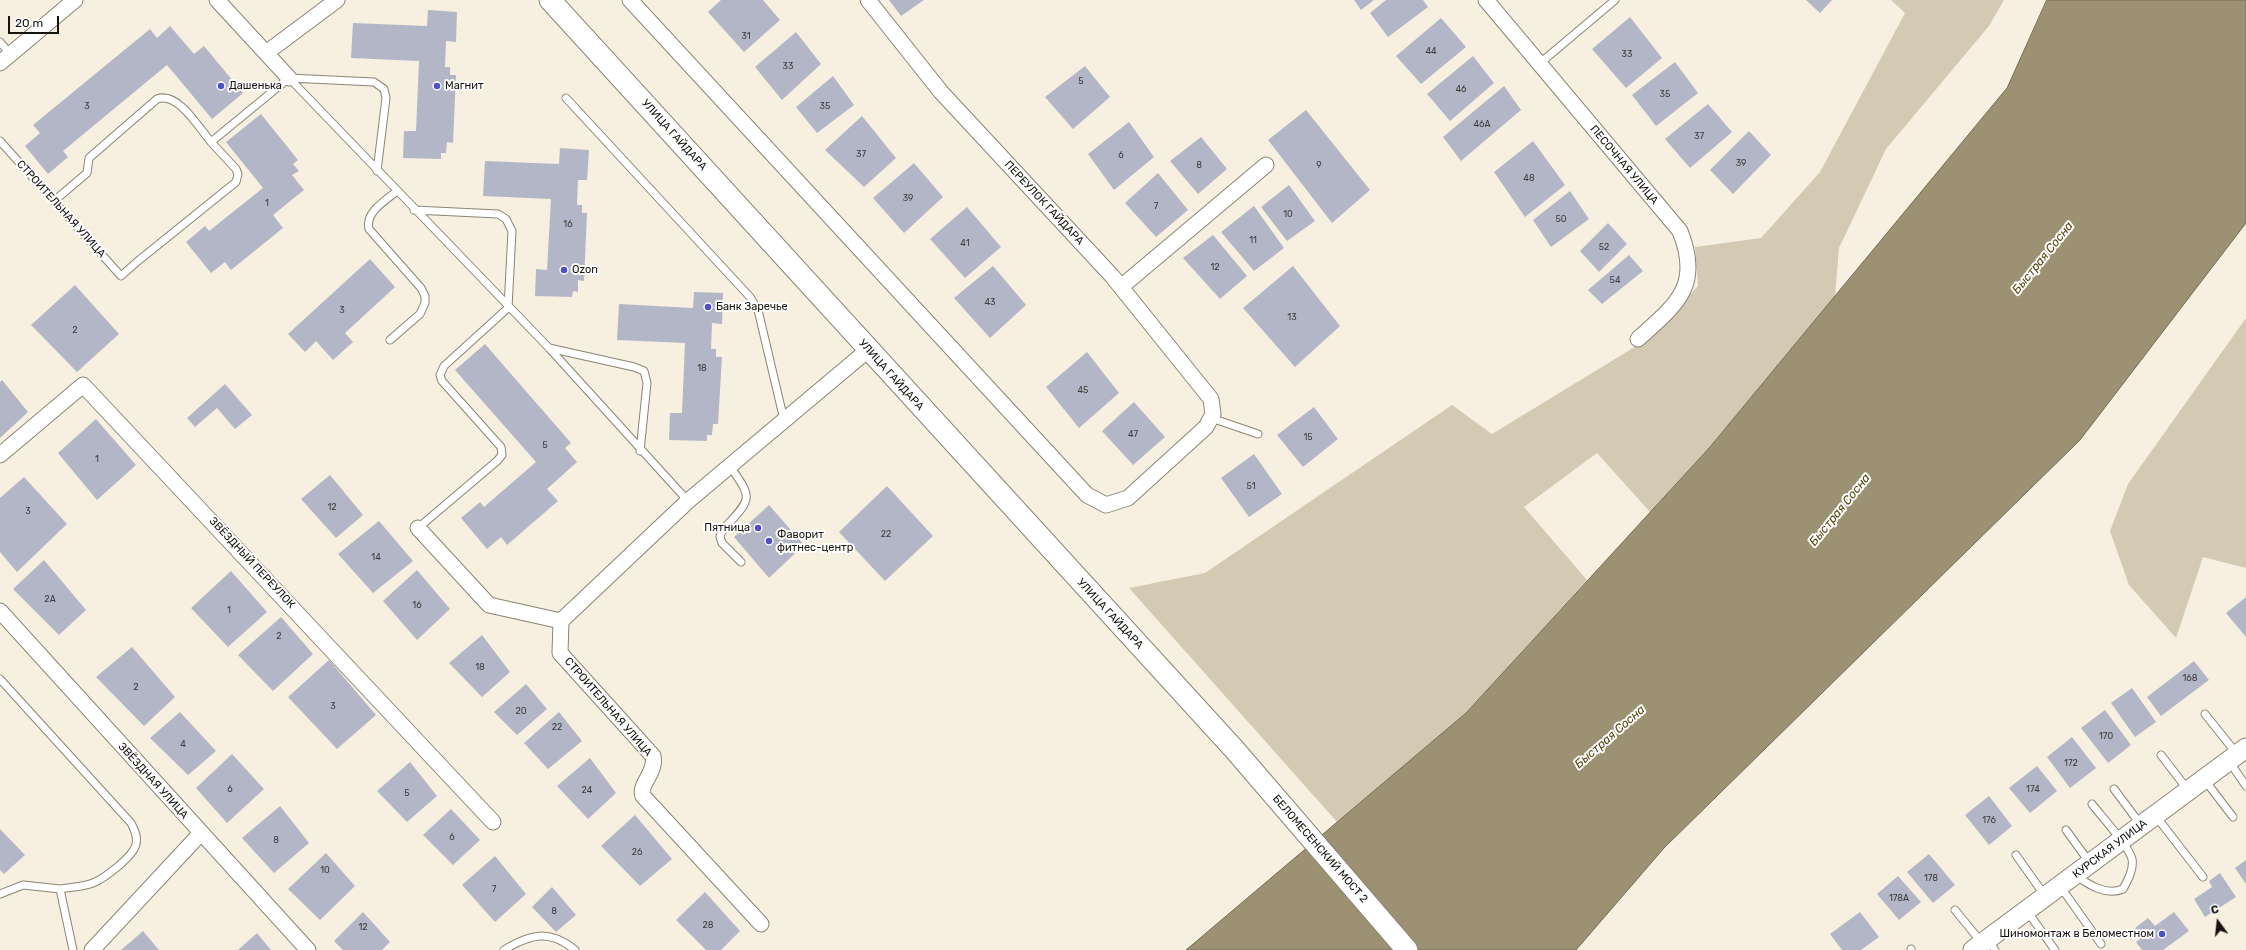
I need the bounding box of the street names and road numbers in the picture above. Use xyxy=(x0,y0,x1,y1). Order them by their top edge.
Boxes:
street label: УЛИЦА ГАЙДАРА xyxy=(639,97,709,173)
street label: ПЕСОЧНАЯ УЛИЦА xyxy=(1587,123,1661,207)
street label: СТРОИТЕЛЬНАЯ УЛИЦА xyxy=(14,158,108,260)
street label: ПЕРЕУЛОК ГАЙДАРА xyxy=(1002,158,1086,248)
street label: УЛИЦА ГАЙДАРА xyxy=(856,337,926,413)
street label: ЗВЁЗДНЫЙ ПЕРЕУЛОК xyxy=(206,515,298,611)
street label: УЛИЦА ГАЙДАРА xyxy=(1074,576,1146,652)
street label: СТРОИТЕЛЬНАЯ УЛИЦА xyxy=(562,655,654,759)
street label: ЗВЁЗДНАЯ УЛИЦА xyxy=(115,740,191,822)
street label: БЕЛОМЕСЕНСКИЙ МОСТ 2 xyxy=(1270,792,1370,906)
street label: КУРСКАЯ УЛИЦА xyxy=(2070,817,2150,881)

